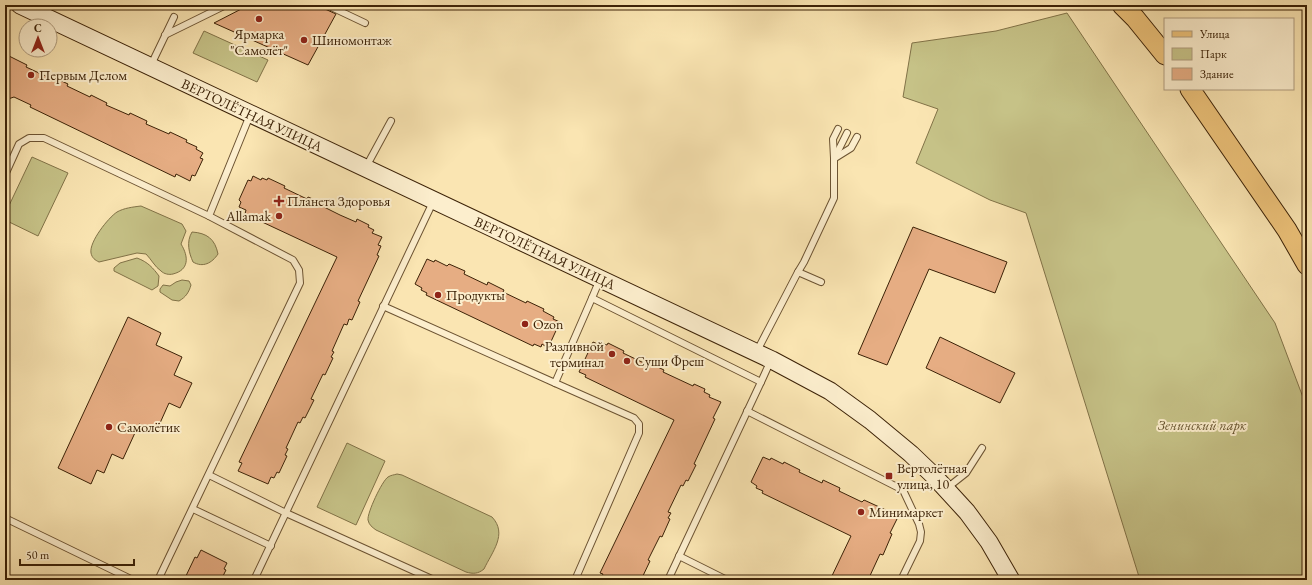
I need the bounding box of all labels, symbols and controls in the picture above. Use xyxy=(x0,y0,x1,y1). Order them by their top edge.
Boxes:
marker: Ярмарка "Самолёт" xyxy=(254,14,264,24)
north arrow xyxy=(18,18,58,58)
legend xyxy=(1164,18,1294,90)
text: С xyxy=(34,21,42,35)
place label: Ярмарка "Самолёт" xyxy=(230,25,288,59)
text: Улица xyxy=(1199,26,1230,42)
place label: Шиномонтаж xyxy=(312,31,392,49)
marker: Шиномонтаж xyxy=(299,35,309,45)
text: Парк xyxy=(1200,46,1227,62)
place label: Первым Делом xyxy=(39,66,127,84)
text: Здание xyxy=(1200,66,1234,82)
marker: Первым Делом xyxy=(26,70,36,80)
street label: ВЕРТОЛЁТНАЯ УЛИЦА xyxy=(179,74,326,156)
place label: Планета Здоровья xyxy=(287,192,390,210)
marker: Планета Здоровья xyxy=(274,196,284,206)
place label: Allamak xyxy=(225,207,271,225)
marker: Allamak xyxy=(274,211,284,221)
street label: ВЕРТОЛЁТНАЯ УЛИЦА xyxy=(472,212,619,294)
place label: Продукты xyxy=(446,286,505,304)
marker: Продукты xyxy=(433,290,443,300)
place label: Ozon xyxy=(533,315,564,333)
marker: Ozon xyxy=(520,319,530,329)
place label: Разливной терминал xyxy=(545,337,605,371)
marker: Разливной терминал xyxy=(607,349,617,359)
place label: Суши Фреш xyxy=(635,352,704,370)
marker: Суши Фреш xyxy=(622,356,632,366)
park label: Зенинский парк xyxy=(1158,416,1247,434)
place label: Самолётик xyxy=(117,418,180,436)
marker: Самолётик xyxy=(104,422,114,432)
place label: Вертолётная улица, 10 xyxy=(897,459,967,493)
marker: Вертолётная улица, 10 xyxy=(884,471,894,481)
place label: Минимаркет xyxy=(869,503,943,521)
marker: Минимаркет xyxy=(856,507,866,517)
scale bar xyxy=(20,541,134,567)
text: 50 m xyxy=(26,547,50,563)

